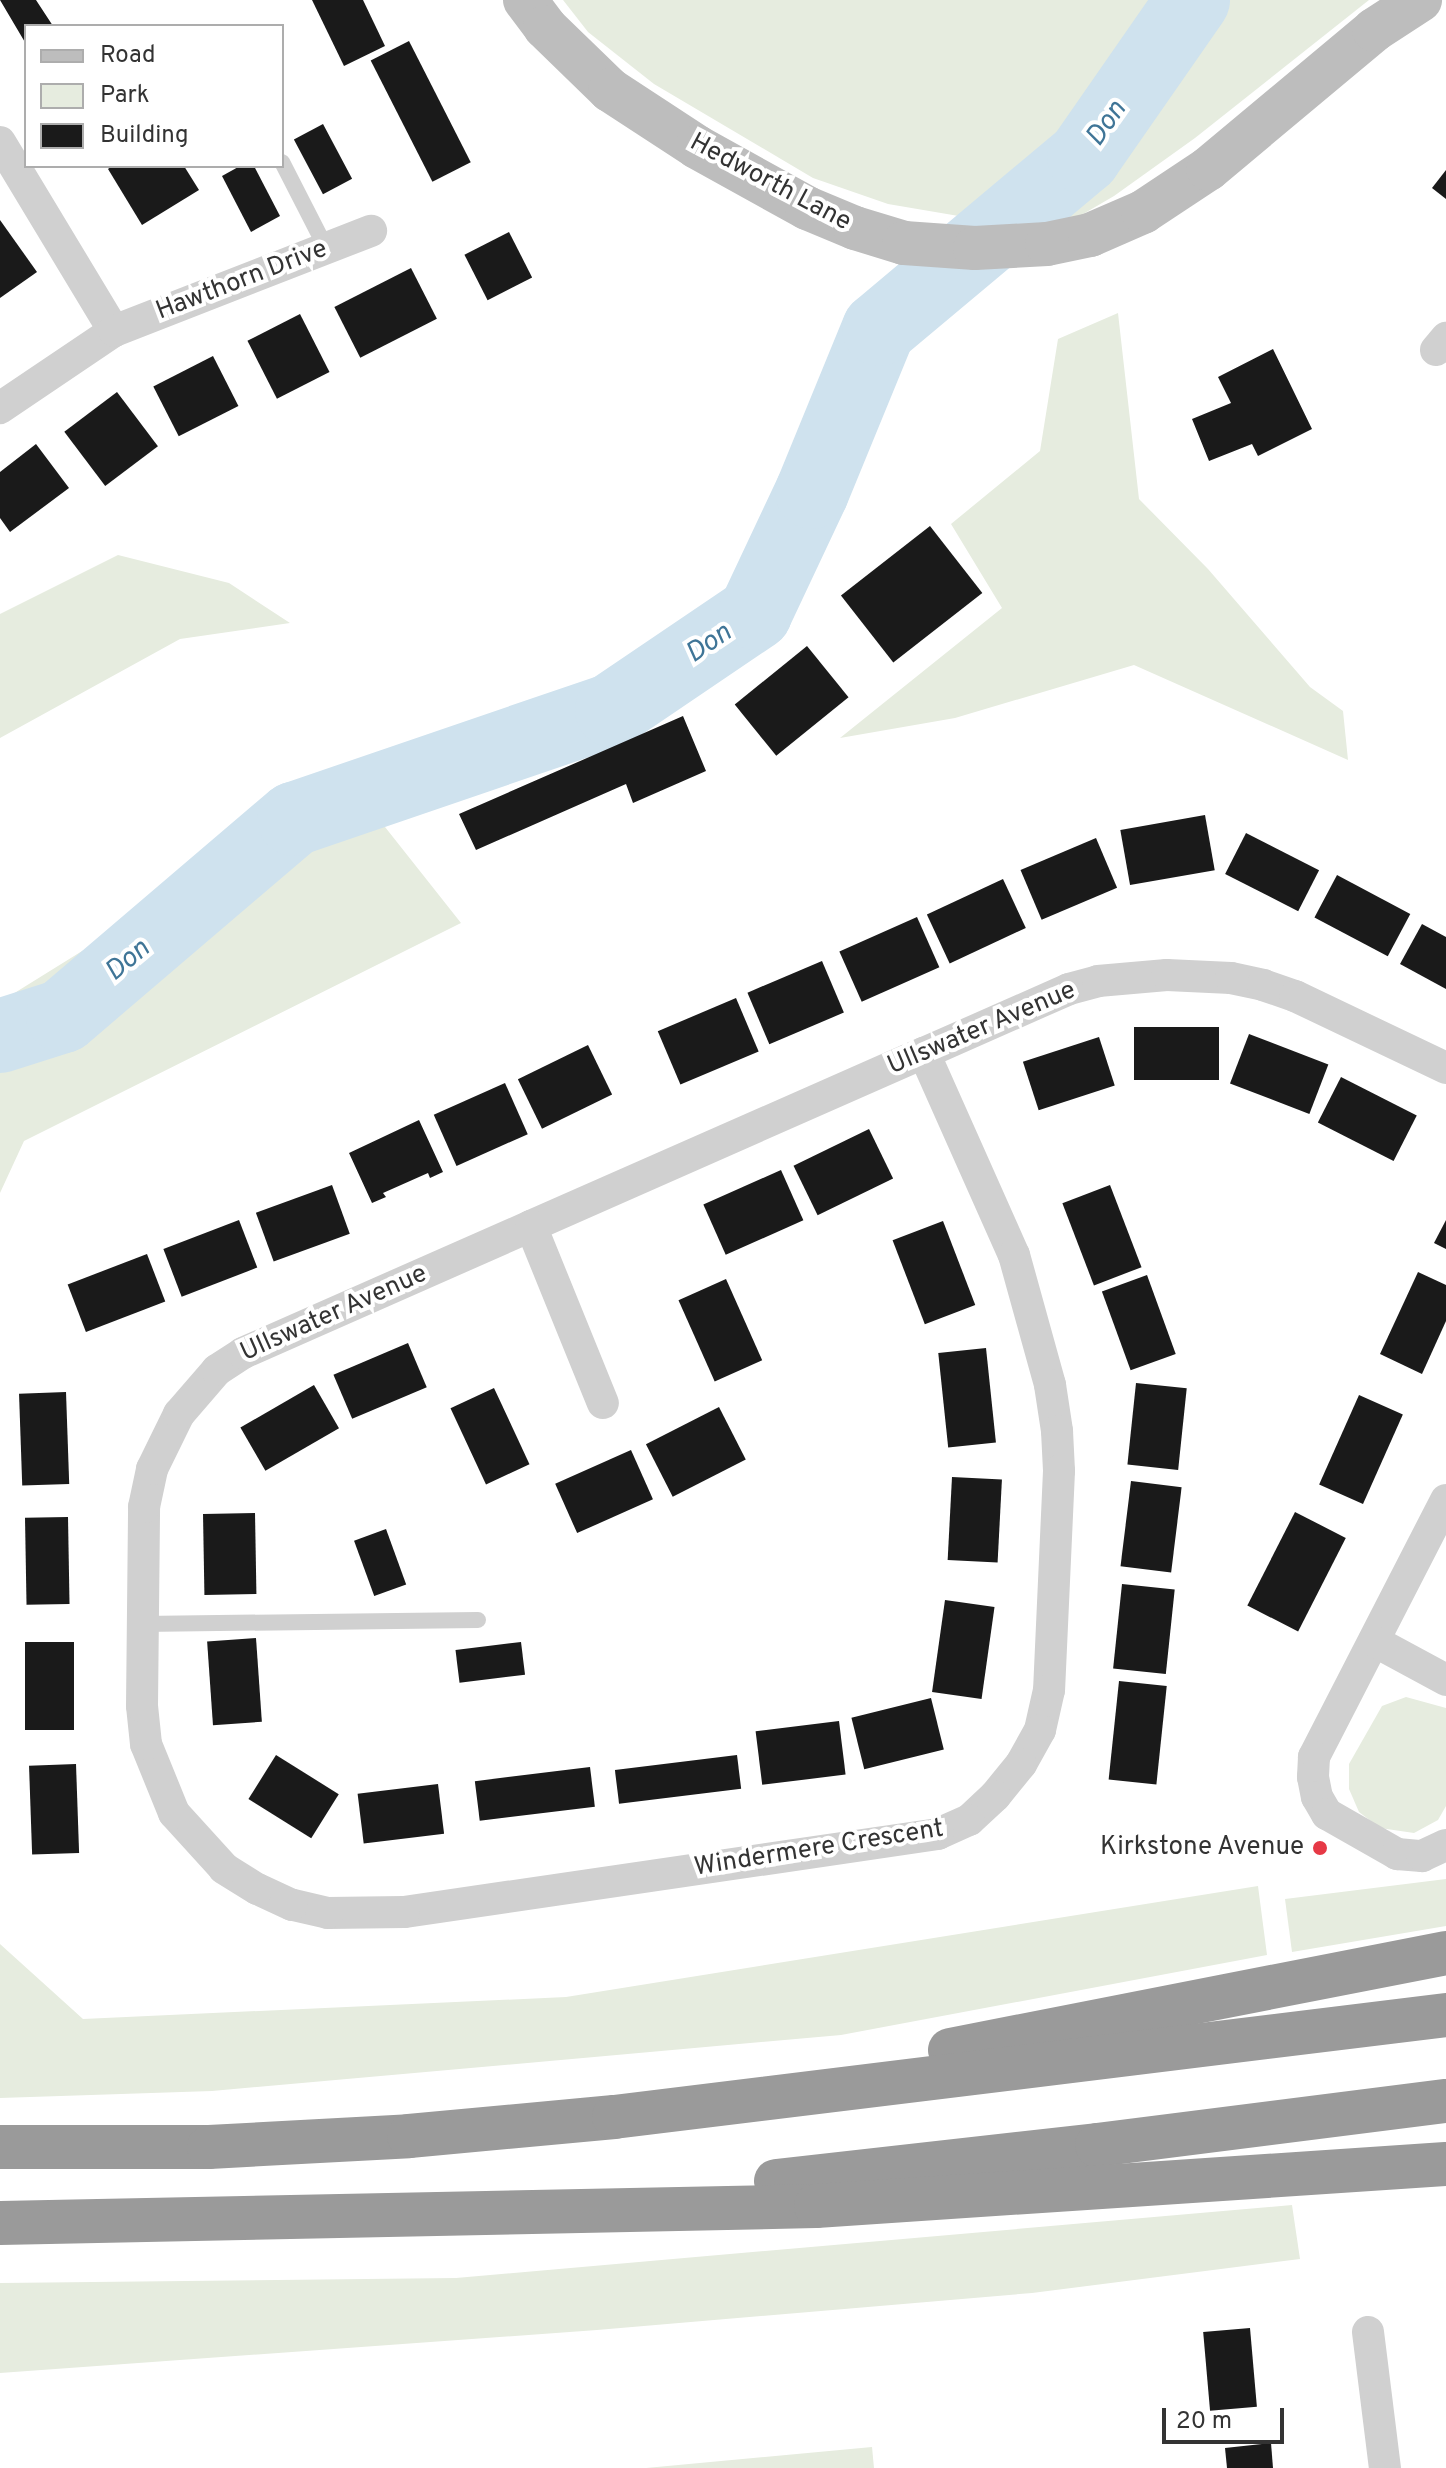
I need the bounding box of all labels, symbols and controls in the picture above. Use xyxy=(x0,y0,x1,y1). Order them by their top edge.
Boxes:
legend xyxy=(24,24,284,168)
text: Road xyxy=(100,41,156,71)
text: Park xyxy=(100,81,150,111)
water label: Don xyxy=(1079,95,1135,153)
text: Building xyxy=(100,121,189,151)
street label: Hedworth Lane xyxy=(684,127,856,239)
street label: Hawthorn Drive xyxy=(152,234,332,328)
water label: Don xyxy=(680,617,738,671)
water label: Don xyxy=(99,933,157,989)
street label: Ullswater Avenue xyxy=(883,975,1081,1083)
street label: Ullswater Avenue xyxy=(235,1259,433,1369)
street label: Windermere Crescent xyxy=(692,1814,946,1884)
place label: Kirkstone Avenue xyxy=(1099,1832,1304,1864)
marker: Kirkstone Avenue xyxy=(1311,1839,1329,1857)
scale bar xyxy=(1166,2392,1288,2442)
text: 20 m xyxy=(1176,2407,1232,2437)

